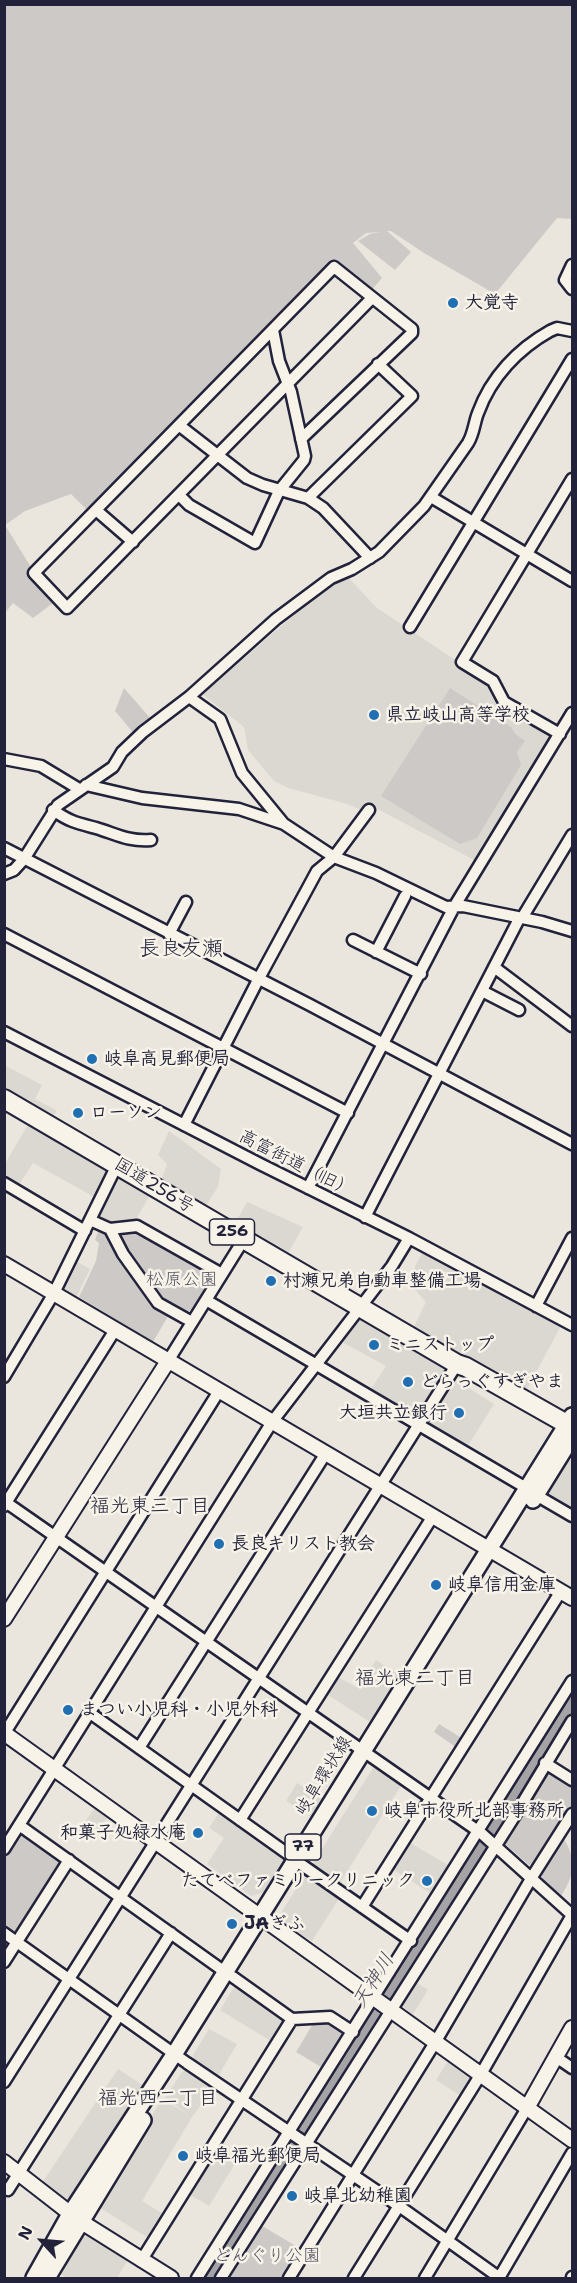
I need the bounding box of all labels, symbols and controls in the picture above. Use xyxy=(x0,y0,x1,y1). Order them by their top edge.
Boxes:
place label: 大覚寺 xyxy=(465,292,519,314)
marker: 大覚寺 xyxy=(446,296,460,310)
place label: 県立岐山高等学校 xyxy=(386,704,530,726)
marker: 県立岐山高等学校 xyxy=(367,708,381,722)
district label: 長良友瀬 xyxy=(139,937,223,963)
place label: 岐阜高見郵便局 xyxy=(104,1048,230,1070)
marker: 岐阜高見郵便局 xyxy=(85,1052,99,1066)
place label: ローソン xyxy=(90,1102,162,1124)
marker: ローソン xyxy=(71,1106,85,1120)
street label: 高富街道（旧） xyxy=(235,1126,357,1202)
street label: 国道256号 xyxy=(110,1154,198,1218)
road number: 256 xyxy=(210,1219,254,1245)
park label: 松原公園 xyxy=(146,1269,218,1291)
place label: 村瀬兄弟自動車整備工場 xyxy=(283,1270,481,1292)
marker: 村瀬兄弟自動車整備工場 xyxy=(264,1274,278,1288)
place label: ミニストップ xyxy=(386,1334,494,1356)
marker: ミニストップ xyxy=(367,1338,381,1352)
place label: どらっぐすぎやま xyxy=(420,1371,564,1393)
marker: どらっぐすぎやま xyxy=(401,1375,415,1389)
place label: 大垣共立銀行 xyxy=(339,1402,447,1424)
marker: 大垣共立銀行 xyxy=(452,1406,466,1420)
district label: 福光東三丁目 xyxy=(90,1495,210,1519)
place label: 長良キリスト教会 xyxy=(231,1533,375,1555)
marker: 長良キリスト教会 xyxy=(212,1537,226,1551)
place label: 岐阜信用金庫 xyxy=(448,1574,556,1596)
marker: 岐阜信用金庫 xyxy=(429,1578,443,1592)
district label: 福光東二丁目 xyxy=(355,1667,475,1691)
place label: まつい小児科・小児外科 xyxy=(80,1699,278,1721)
marker: まつい小児科・小児外科 xyxy=(61,1703,75,1717)
street label: 岐阜環状線 xyxy=(291,1732,357,1820)
place label: 岐阜市役所北部事務所 xyxy=(384,1800,564,1822)
marker: 岐阜市役所北部事務所 xyxy=(365,1804,379,1818)
place label: 和菓子処緑水庵 xyxy=(60,1822,186,1844)
marker: 和菓子処緑水庵 xyxy=(191,1826,205,1840)
road number: 77 xyxy=(285,1834,321,1860)
place label: たてべファミリークリニック xyxy=(181,1870,415,1892)
marker: たてべファミリークリニック xyxy=(420,1874,434,1888)
place label: JAぎふ xyxy=(244,1913,305,1935)
marker: JAぎふ xyxy=(225,1917,239,1931)
water label: 天神川 xyxy=(348,1949,400,2013)
district label: 福光西二丁目 xyxy=(98,2087,218,2111)
place label: 岐阜福光郵便局 xyxy=(195,2145,321,2167)
marker: 岐阜福光郵便局 xyxy=(176,2149,190,2163)
place label: 岐阜北幼稚園 xyxy=(304,2185,412,2207)
marker: 岐阜北幼稚園 xyxy=(285,2189,299,2203)
north arrow xyxy=(12,2211,72,2271)
text: N xyxy=(13,2223,38,2243)
park label: どんぐり公園 xyxy=(213,2245,321,2267)

